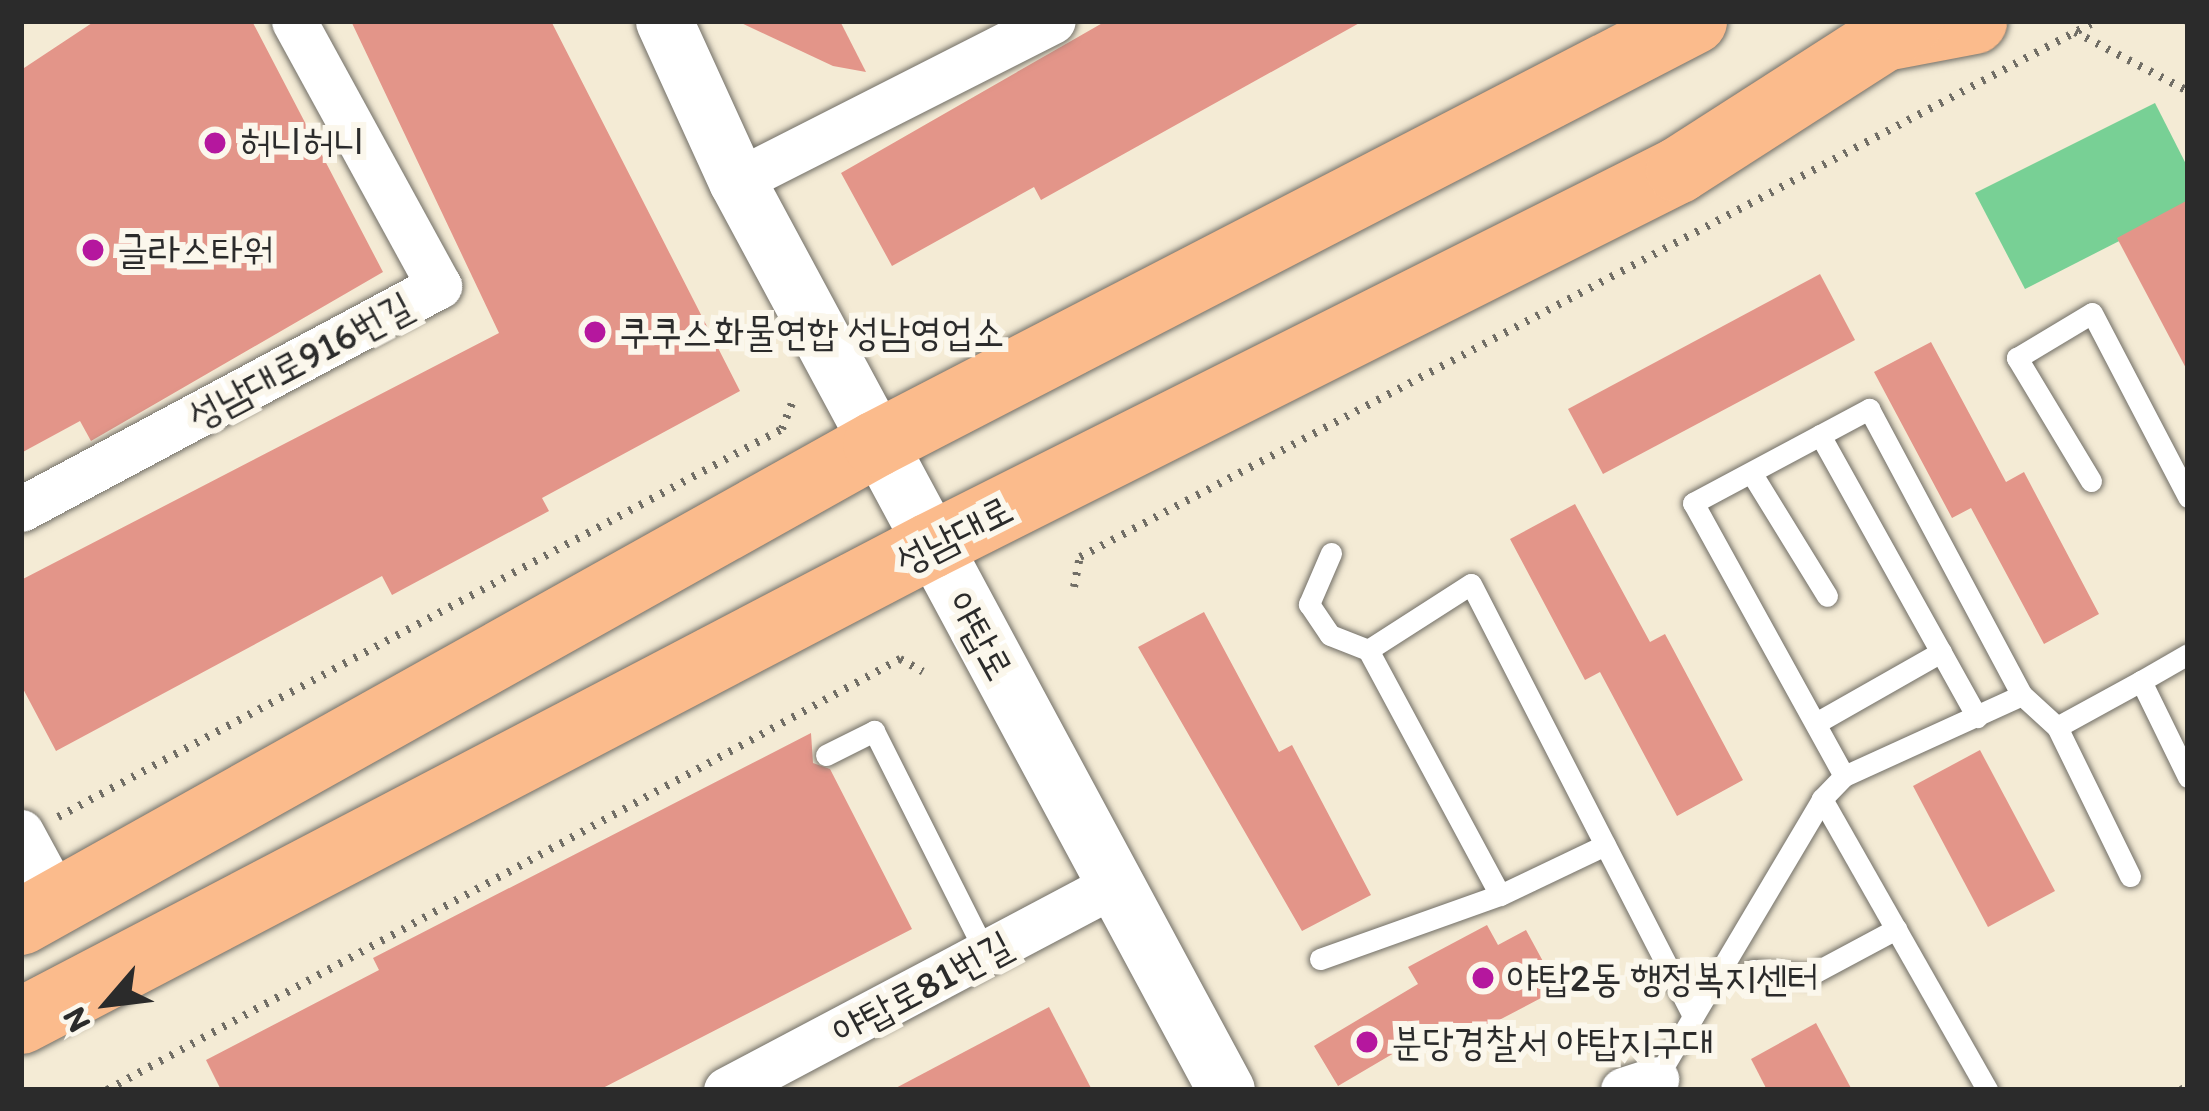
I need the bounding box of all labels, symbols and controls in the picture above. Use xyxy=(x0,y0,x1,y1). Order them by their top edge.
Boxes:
place label: 허니허니 xyxy=(239,120,365,166)
marker: 허니허니 xyxy=(202,130,228,156)
place label: 글라스타워 xyxy=(117,227,274,273)
marker: 글라스타워 xyxy=(80,237,106,263)
street label: 성남대로916번길 xyxy=(180,282,420,440)
place label: 쿠쿠스화물연합 성남영업소 xyxy=(619,309,1004,355)
marker: 쿠쿠스화물연합 성남영업소 xyxy=(582,319,608,345)
street label: 성남대로 xyxy=(887,486,1021,584)
street label: 야탑로 xyxy=(937,583,1023,689)
street label: 야탑로81번길 xyxy=(824,921,1020,1055)
north arrow xyxy=(48,943,168,1063)
place label: 야탑2동 행정복지센터 xyxy=(1507,955,1819,1001)
marker: 야탑2동 행정복지센터 xyxy=(1470,965,1496,991)
text: N xyxy=(53,1001,98,1039)
place label: 분당경찰서 야탑지구대 xyxy=(1391,1019,1714,1065)
marker: 분당경찰서 야탑지구대 xyxy=(1354,1029,1380,1055)

